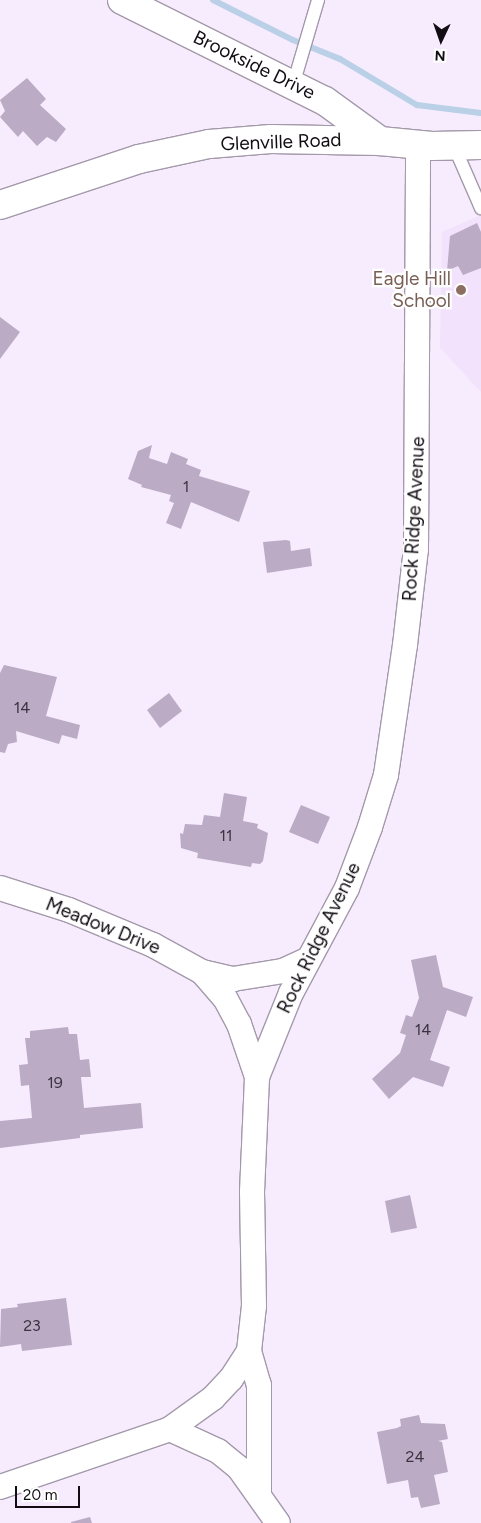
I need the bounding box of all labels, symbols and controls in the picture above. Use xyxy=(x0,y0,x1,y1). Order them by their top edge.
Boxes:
north arrow xyxy=(416,15,466,65)
street label: Brookside Drive xyxy=(189,26,319,104)
text: N xyxy=(434,47,446,64)
street label: Glenville Road xyxy=(220,128,342,156)
place label: Eagle Hill School xyxy=(373,268,451,312)
marker: Eagle Hill School xyxy=(455,284,467,296)
street label: Rock Ridge Avenue xyxy=(398,436,430,602)
house number: 1 xyxy=(183,477,189,497)
house number: 14 xyxy=(14,698,30,718)
house number: 11 xyxy=(219,826,233,846)
street label: Rock Ridge Avenue xyxy=(273,859,365,1017)
street label: Meadow Drive xyxy=(42,893,164,959)
house number: 14 xyxy=(415,1020,431,1040)
house number: 19 xyxy=(47,1073,63,1093)
house number: 23 xyxy=(23,1316,41,1336)
house number: 24 xyxy=(406,1447,424,1467)
scale bar xyxy=(18,1476,82,1508)
text: 20 m xyxy=(23,1486,57,1504)

